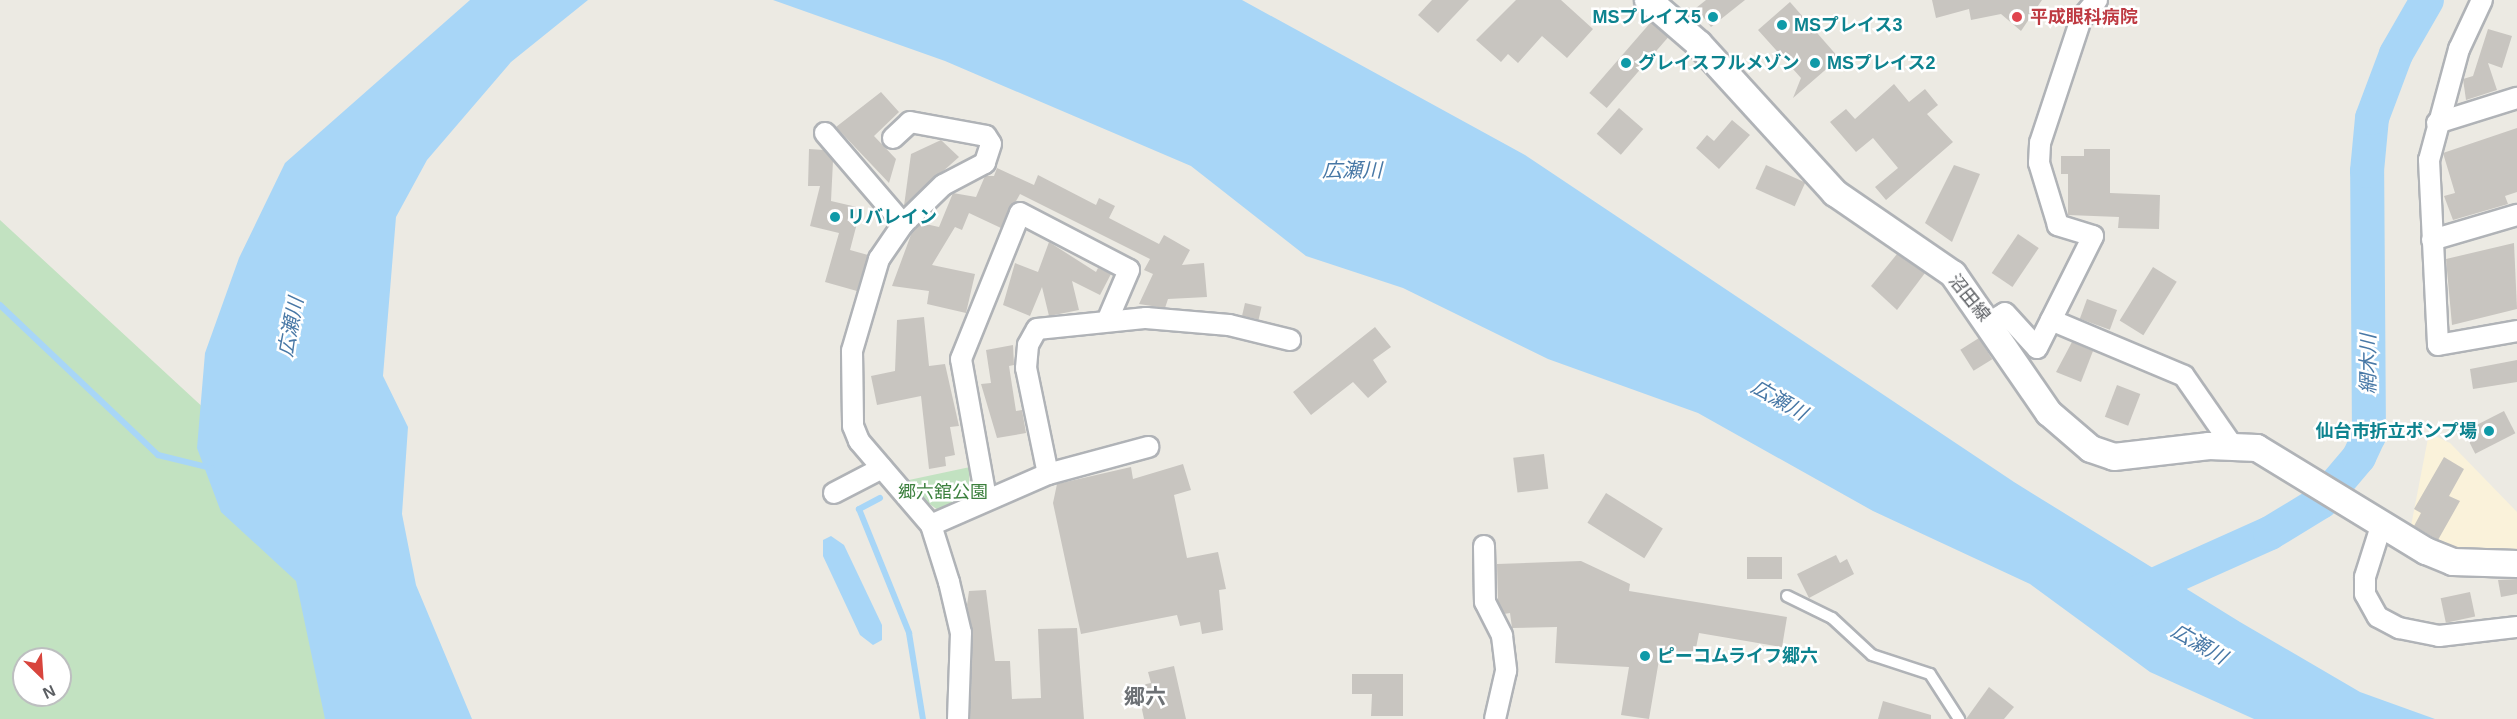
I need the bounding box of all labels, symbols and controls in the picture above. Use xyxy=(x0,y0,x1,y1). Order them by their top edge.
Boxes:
place label: MSプレイス5 xyxy=(1592,6,1701,28)
place label: 平成眼科病院 xyxy=(2030,6,2138,28)
marker: 平成眼科病院 xyxy=(2008,8,2026,26)
marker: MSプレイス5 xyxy=(1706,10,1720,24)
place label: MSプレイス3 xyxy=(1794,14,1903,36)
marker: MSプレイス3 xyxy=(1775,18,1789,32)
place label: グレイスフルメゾン xyxy=(1638,52,1800,74)
place label: MSプレイス2 xyxy=(1827,52,1936,74)
marker: グレイスフルメゾン xyxy=(1619,56,1633,70)
marker: MSプレイス2 xyxy=(1808,56,1822,70)
water label: 広瀬川 xyxy=(1322,158,1382,182)
place label: リバレイン xyxy=(847,206,937,228)
marker: リバレイン xyxy=(828,210,842,224)
street label: 沼田線 xyxy=(1944,270,1994,326)
water label: 広瀬川 xyxy=(273,295,309,359)
water label: 網木川 xyxy=(2356,334,2380,394)
water label: 広瀬川 xyxy=(1747,375,1811,425)
place label: 仙台市折立ポンプ場 xyxy=(2315,420,2477,442)
marker: 仙台市折立ポンプ場 xyxy=(2482,424,2496,438)
park label: 郷六舘公園 xyxy=(898,481,988,503)
water label: 広瀬川 xyxy=(2167,619,2231,669)
place label: ピーコムライフ郷六 xyxy=(1657,645,1819,667)
north arrow xyxy=(12,647,72,707)
marker: ピーコムライフ郷六 xyxy=(1638,649,1652,663)
text: N xyxy=(40,682,58,702)
district label: 郷六 xyxy=(1124,684,1166,710)

